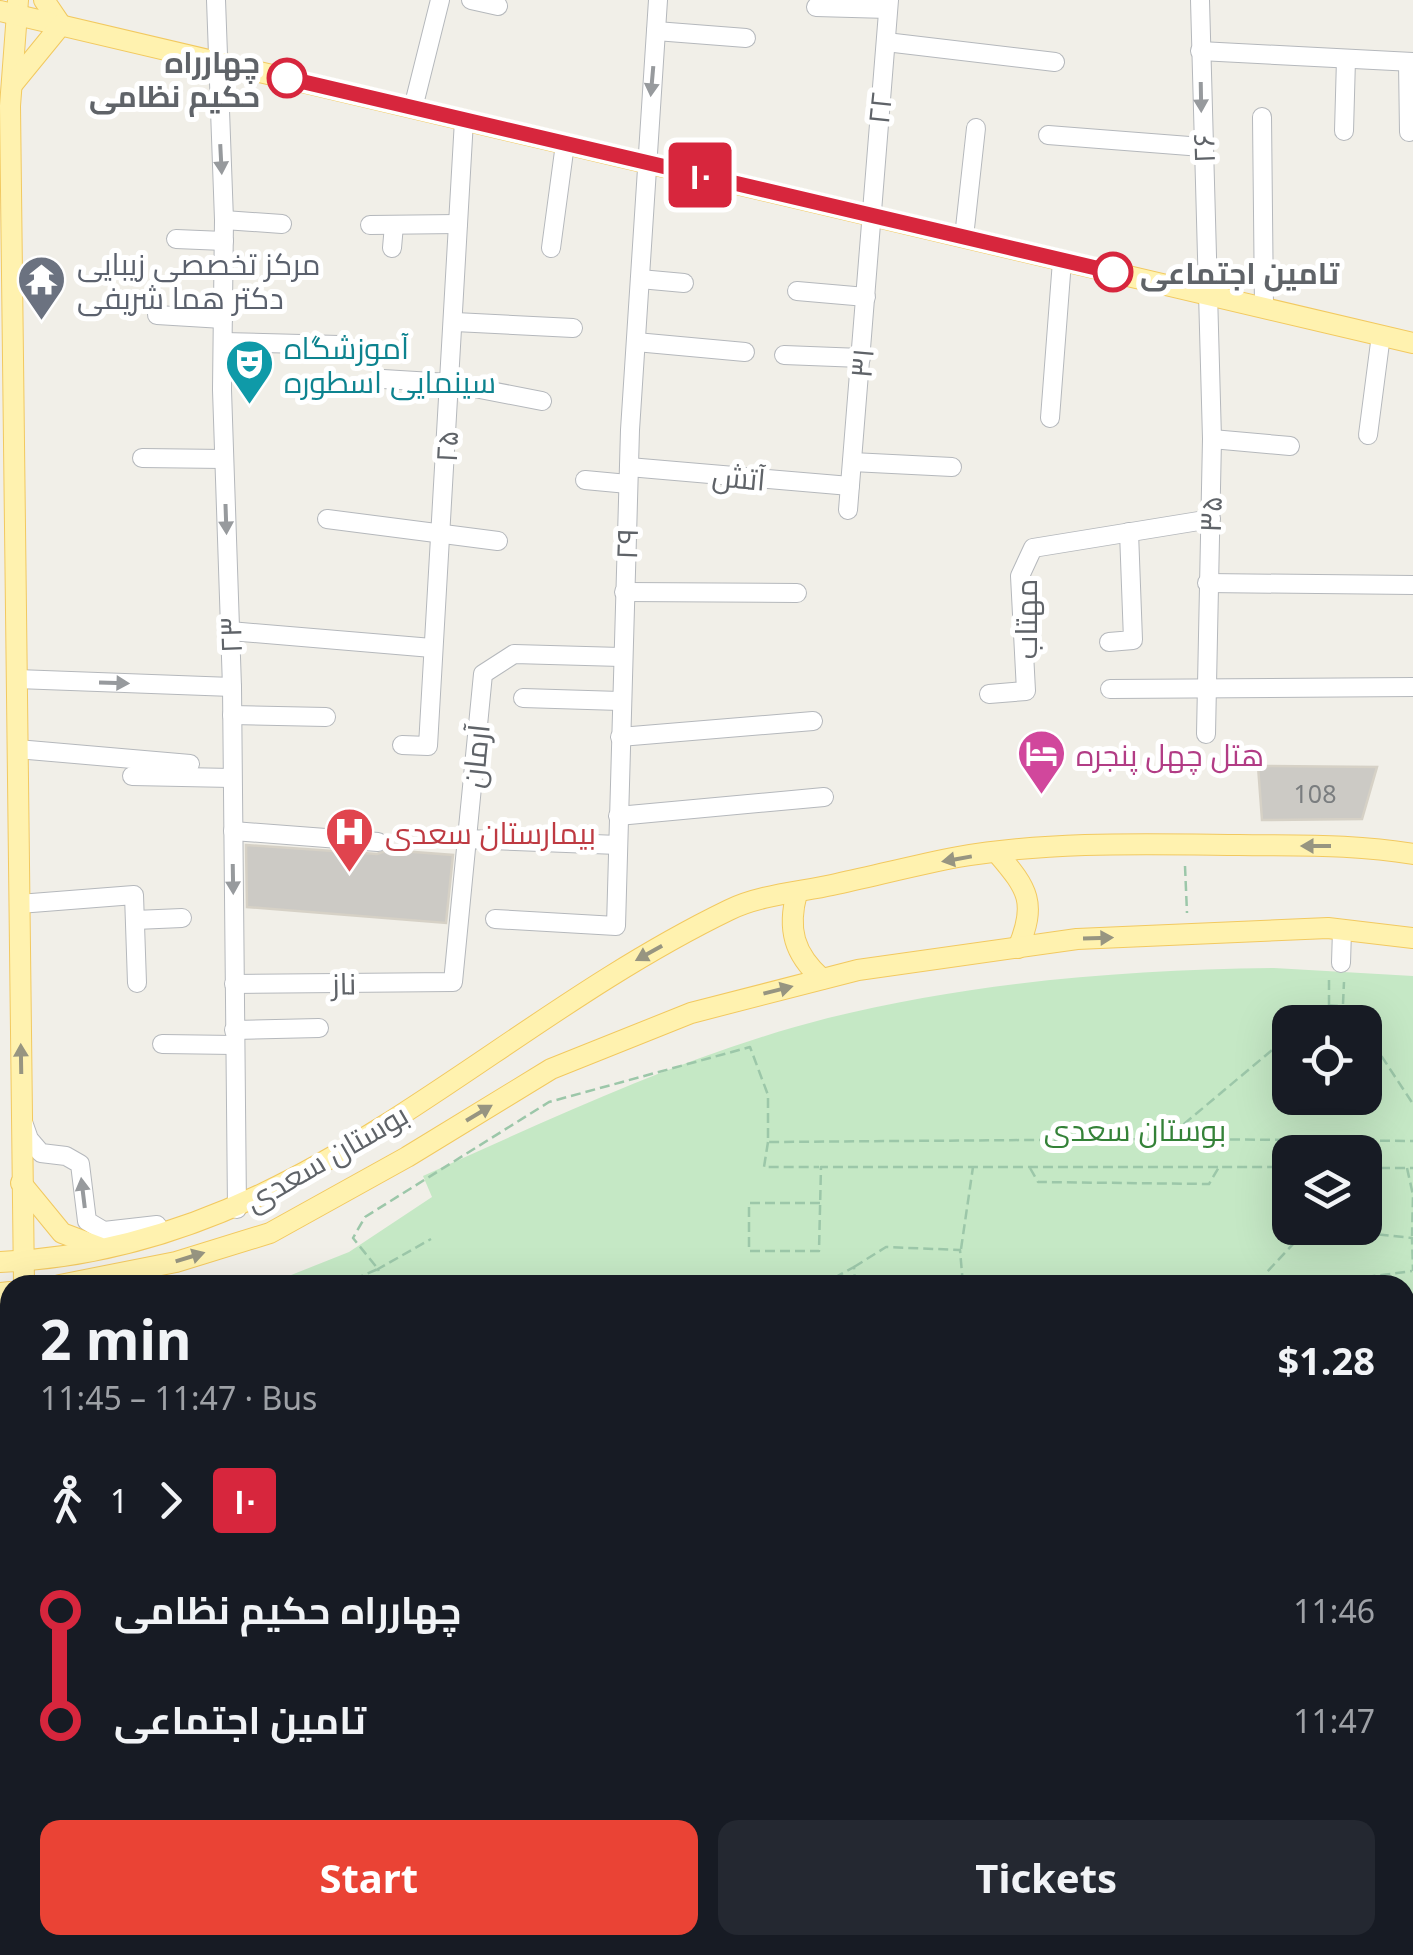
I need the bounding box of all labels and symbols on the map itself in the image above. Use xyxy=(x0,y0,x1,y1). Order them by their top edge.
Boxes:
place label: چهارراه حکیم نظامی xyxy=(89,41,260,117)
marker: چهارراه حکیم نظامی xyxy=(268,59,306,97)
one-way arrow xyxy=(643,66,659,98)
one-way arrow xyxy=(1194,82,1210,114)
street label: ۲۲ xyxy=(857,90,901,126)
street label: ۲۶ xyxy=(1182,132,1224,164)
line badge: ۱۰ xyxy=(655,142,745,208)
one-way arrow xyxy=(213,143,229,175)
place label: مرکز تخصصی زیبایی دکتر هما شریفی xyxy=(77,243,321,318)
place label: تامین اجتماعی xyxy=(1140,252,1340,293)
marker: تامین اجتماعی xyxy=(1094,253,1132,291)
temple icon: مرکز تخصصی زیبایی دکتر هما شریفی xyxy=(16,254,68,322)
place label: آموزشگاه سینمایی اسطوره xyxy=(284,327,496,402)
theatre icon: آموزشگاه سینمایی اسطوره xyxy=(223,338,275,406)
street label: ۳۱ xyxy=(839,346,883,380)
street label: ۲۵ xyxy=(425,429,467,463)
street label: آتش xyxy=(711,454,767,500)
street label: ۳۵ xyxy=(1189,495,1231,533)
one-way arrow xyxy=(219,503,235,535)
street label: ۲۹ xyxy=(605,528,647,560)
street label: مهتاب xyxy=(1005,579,1046,659)
street label: ۲۳ xyxy=(209,616,251,654)
one-way arrow xyxy=(99,675,131,691)
street label: آرمان xyxy=(451,722,499,790)
hotel icon: هتل چهل پنجره xyxy=(1015,728,1067,796)
place label: هتل چهل پنجره xyxy=(1076,734,1264,775)
house number: 108 xyxy=(1294,776,1336,810)
hospital icon: بیمارستان سعدی xyxy=(324,806,376,874)
place label: بیمارستان سعدی xyxy=(385,812,596,853)
one-way arrow xyxy=(1300,838,1332,854)
one-way arrow xyxy=(941,851,972,867)
one-way arrow xyxy=(225,863,241,895)
one-way arrow xyxy=(1083,930,1115,946)
one-way arrow xyxy=(635,944,663,962)
street label: ناز xyxy=(329,962,357,1004)
one-way arrow xyxy=(763,982,794,998)
one-way arrow xyxy=(13,1042,29,1074)
street label: بوستان سعدی xyxy=(237,1094,415,1220)
one-way arrow xyxy=(465,1105,493,1122)
park label: بوستان سعدی xyxy=(1044,1109,1226,1150)
one-way arrow xyxy=(75,1177,91,1208)
one-way arrow xyxy=(175,1249,205,1264)

